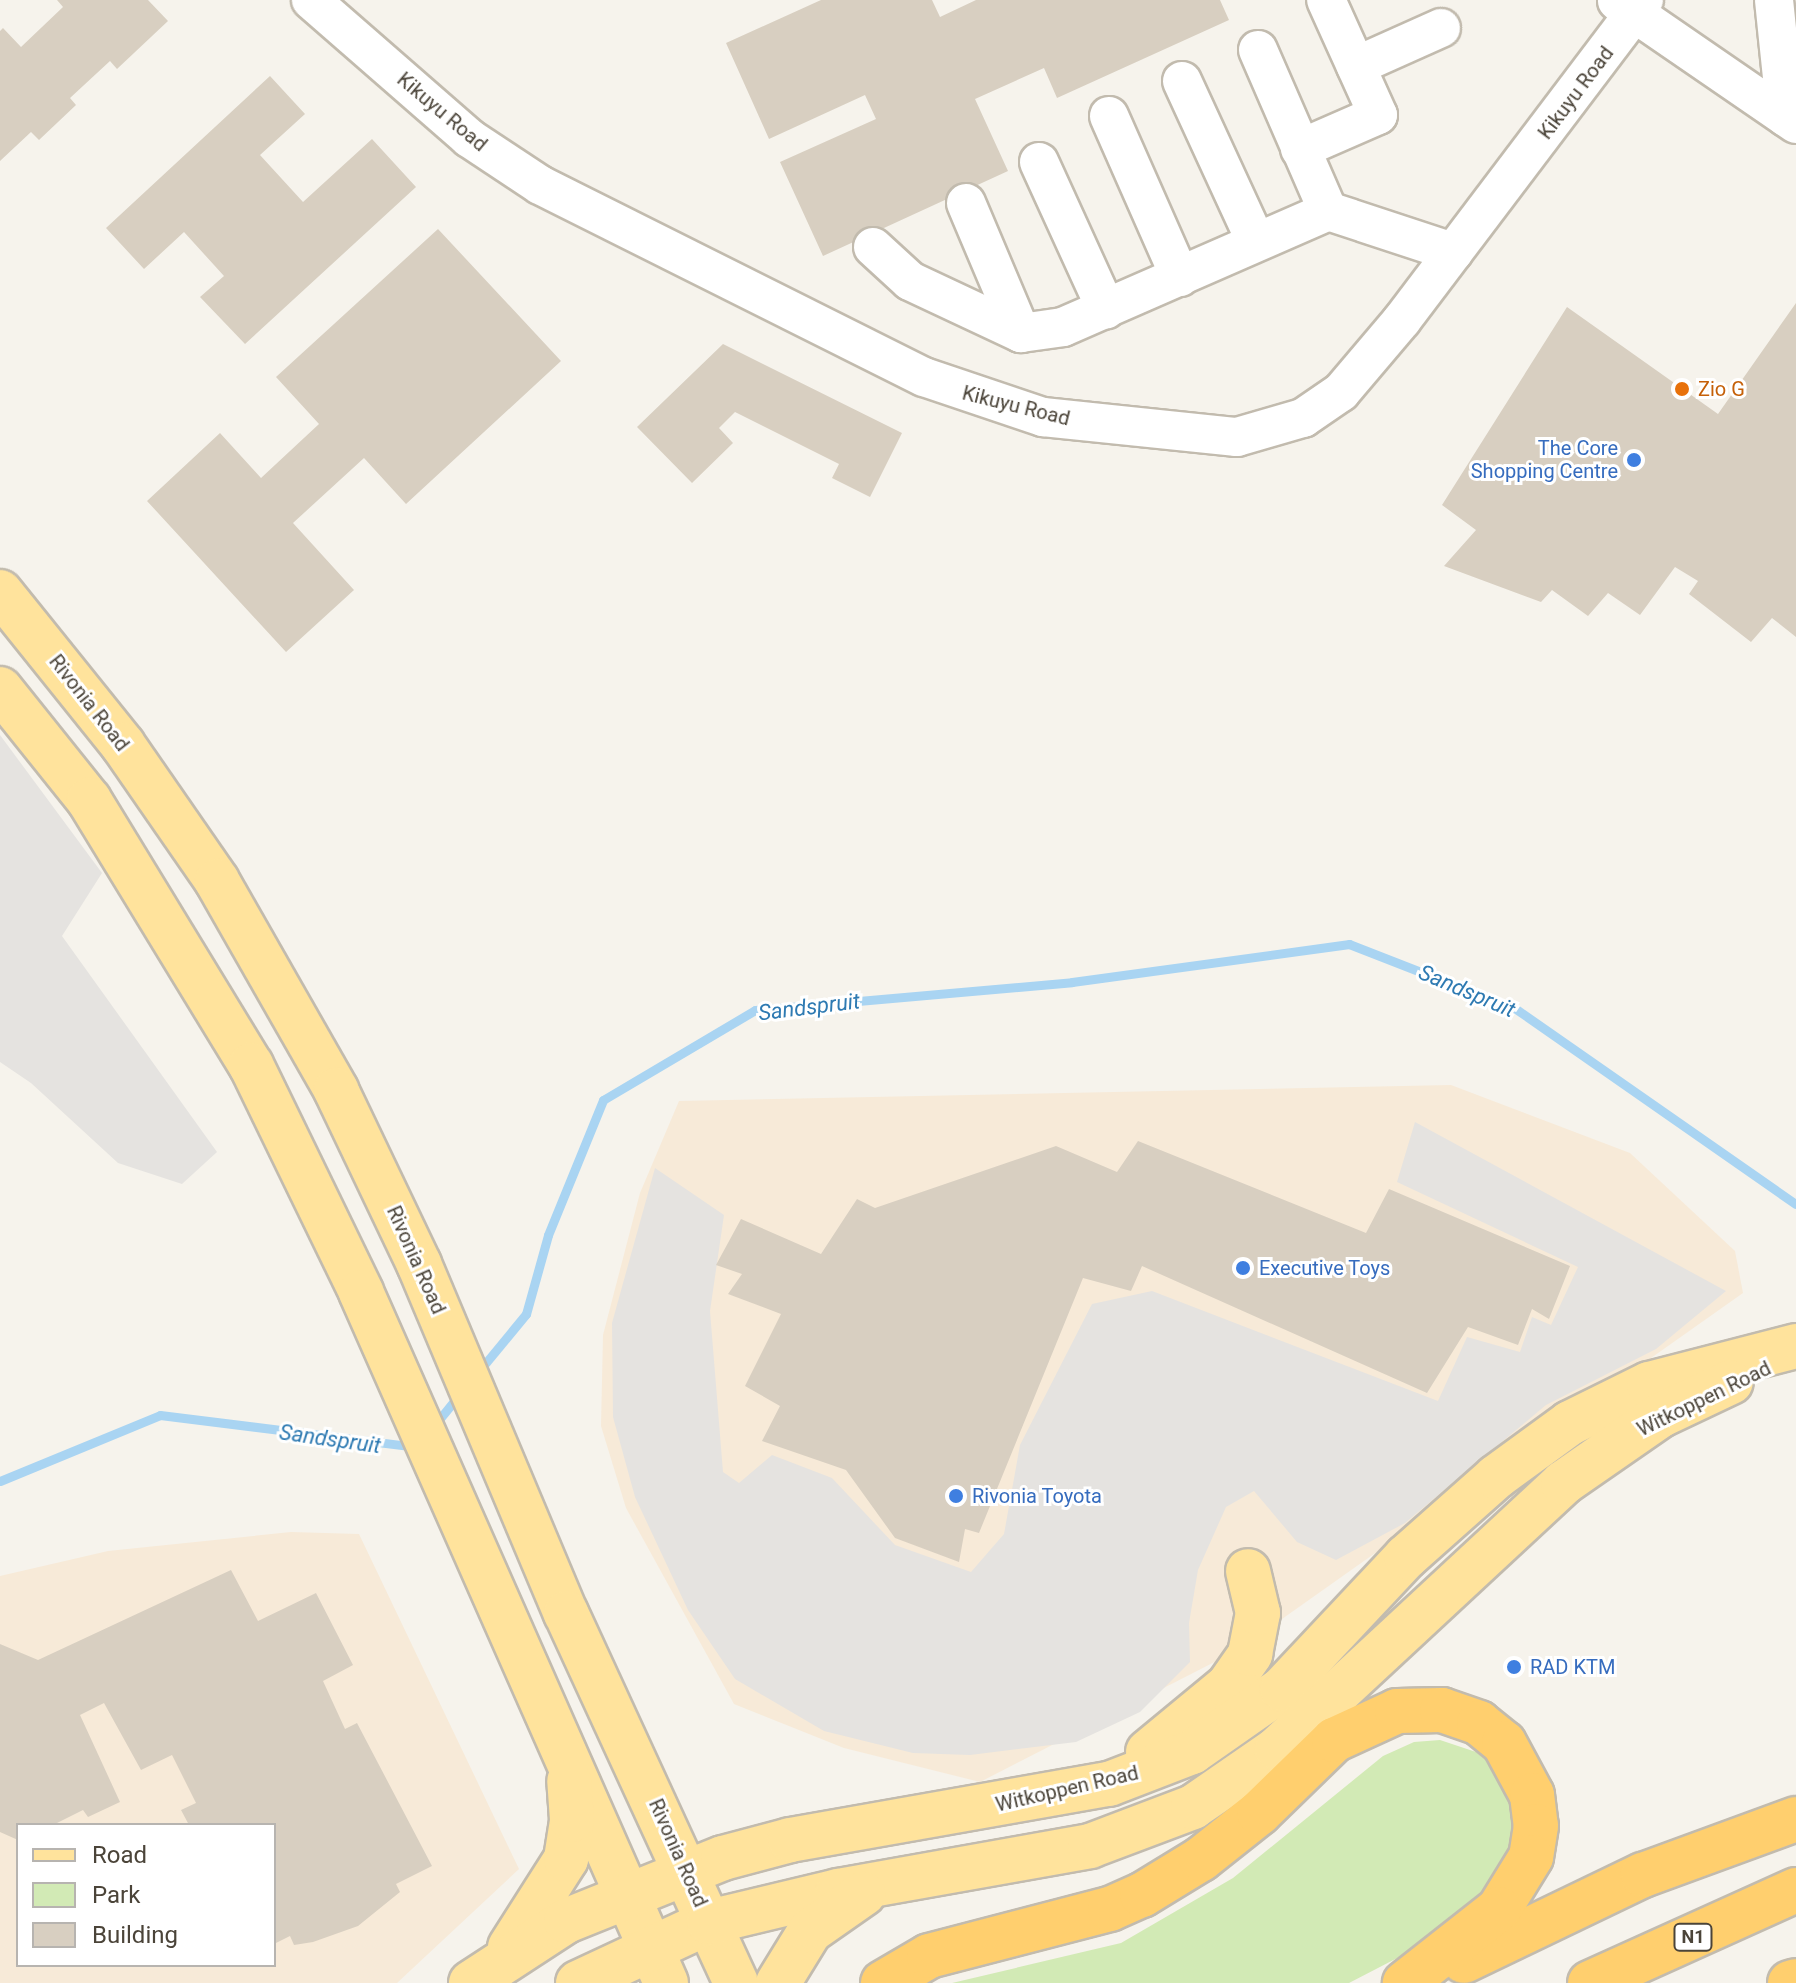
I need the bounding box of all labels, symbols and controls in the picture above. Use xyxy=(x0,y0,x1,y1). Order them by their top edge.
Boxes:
street label: Kikuyu Road xyxy=(1533,42,1619,144)
street label: Kikuyu Road xyxy=(392,67,492,157)
place label: Zio G xyxy=(1698,377,1745,401)
marker: Zio G xyxy=(1673,380,1691,398)
street label: Kikuyu Road xyxy=(960,381,1072,431)
place label: The Core Shopping Centre xyxy=(1471,436,1618,483)
marker: The Core Shopping Centre xyxy=(1625,451,1643,469)
street label: Rivonia Road xyxy=(44,650,134,756)
water label: Sandspruit xyxy=(1415,959,1519,1023)
water label: Sandspruit xyxy=(757,988,861,1026)
street label: Rivonia Road xyxy=(381,1202,451,1318)
place label: Executive Toys xyxy=(1259,1256,1391,1280)
marker: Executive Toys xyxy=(1234,1259,1252,1277)
street label: Witkoppen Road xyxy=(1633,1356,1775,1442)
water label: Sandspruit xyxy=(278,1419,382,1459)
place label: Rivonia Toyota xyxy=(972,1484,1102,1508)
marker: Rivonia Toyota xyxy=(947,1487,965,1505)
place label: RAD KTM xyxy=(1530,1655,1615,1679)
marker: RAD KTM xyxy=(1505,1658,1523,1676)
street label: Witkoppen Road xyxy=(993,1761,1141,1817)
street label: Rivonia Road xyxy=(643,1795,713,1911)
legend xyxy=(16,1823,276,1967)
text: Road xyxy=(92,1841,147,1869)
text: Park xyxy=(92,1881,140,1909)
text: Building xyxy=(92,1921,178,1949)
road number: N1 xyxy=(1673,1923,1713,1951)

